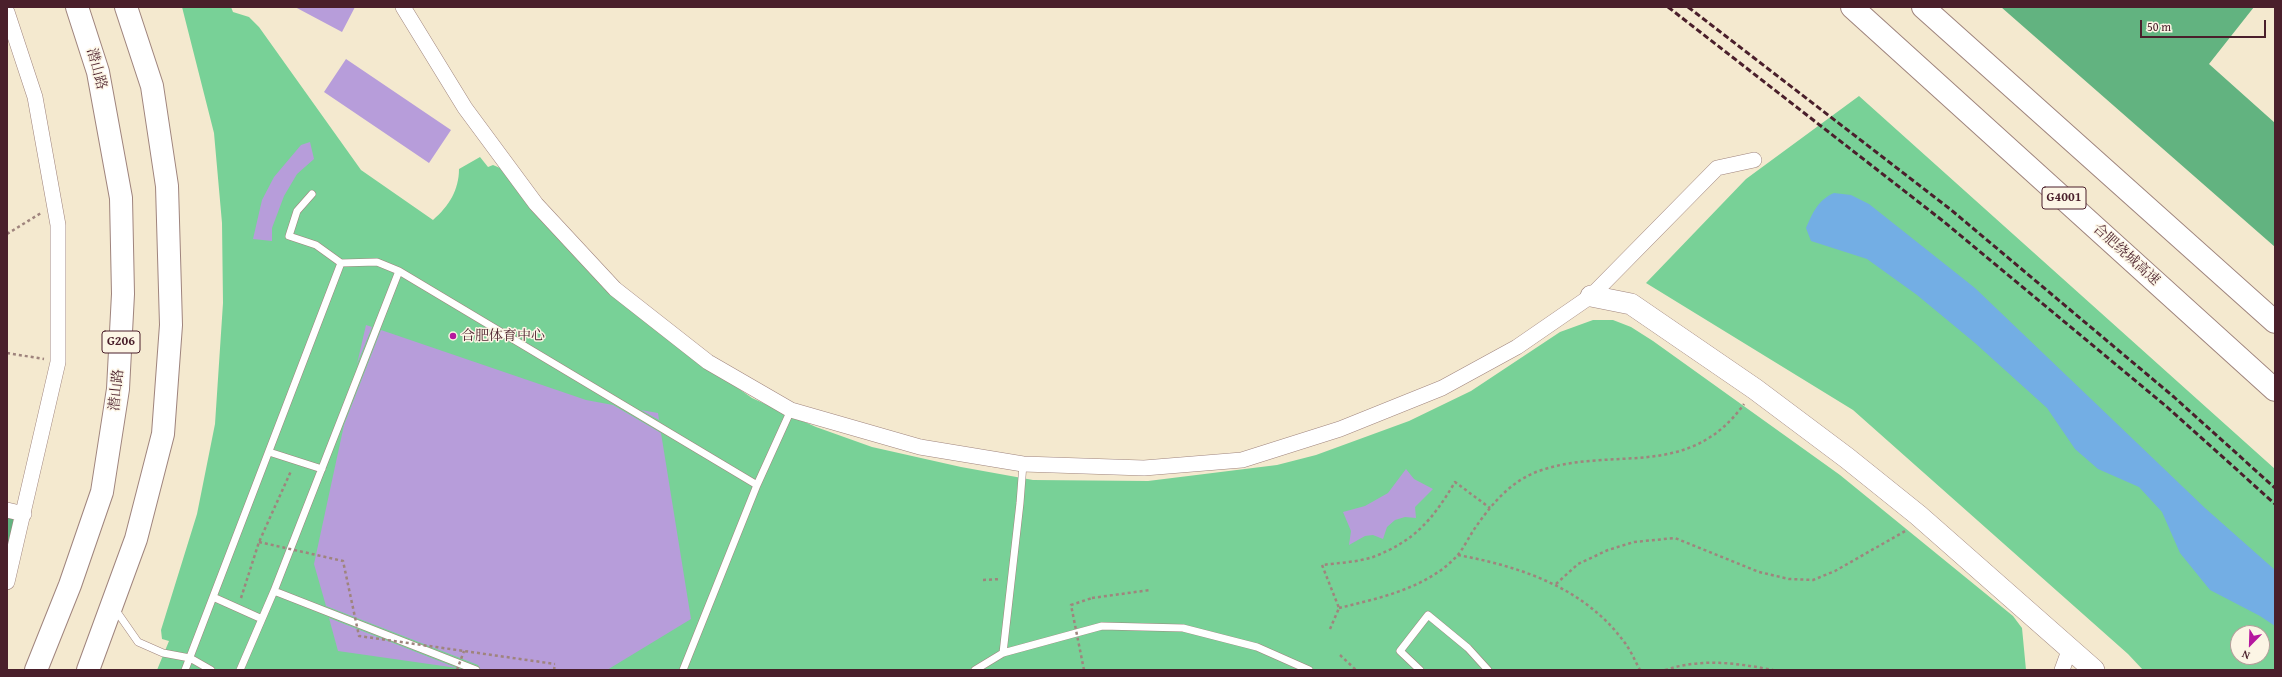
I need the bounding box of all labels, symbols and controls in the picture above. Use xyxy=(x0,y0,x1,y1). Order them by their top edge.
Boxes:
scale bar xyxy=(2142,12,2268,38)
text: 50 m xyxy=(2147,18,2171,35)
street label: 潜山路 xyxy=(82,47,110,91)
road number: G4001 xyxy=(2042,187,2086,209)
street label: 合肥绕城高速 xyxy=(2089,221,2163,289)
place label: 合肥体育中心 xyxy=(461,328,545,344)
road number: G206 xyxy=(102,331,140,353)
marker: 合肥体育中心 xyxy=(448,331,458,341)
street label: 潜山路 xyxy=(106,368,128,412)
north arrow xyxy=(2230,625,2270,665)
text: N xyxy=(2239,646,2252,664)

